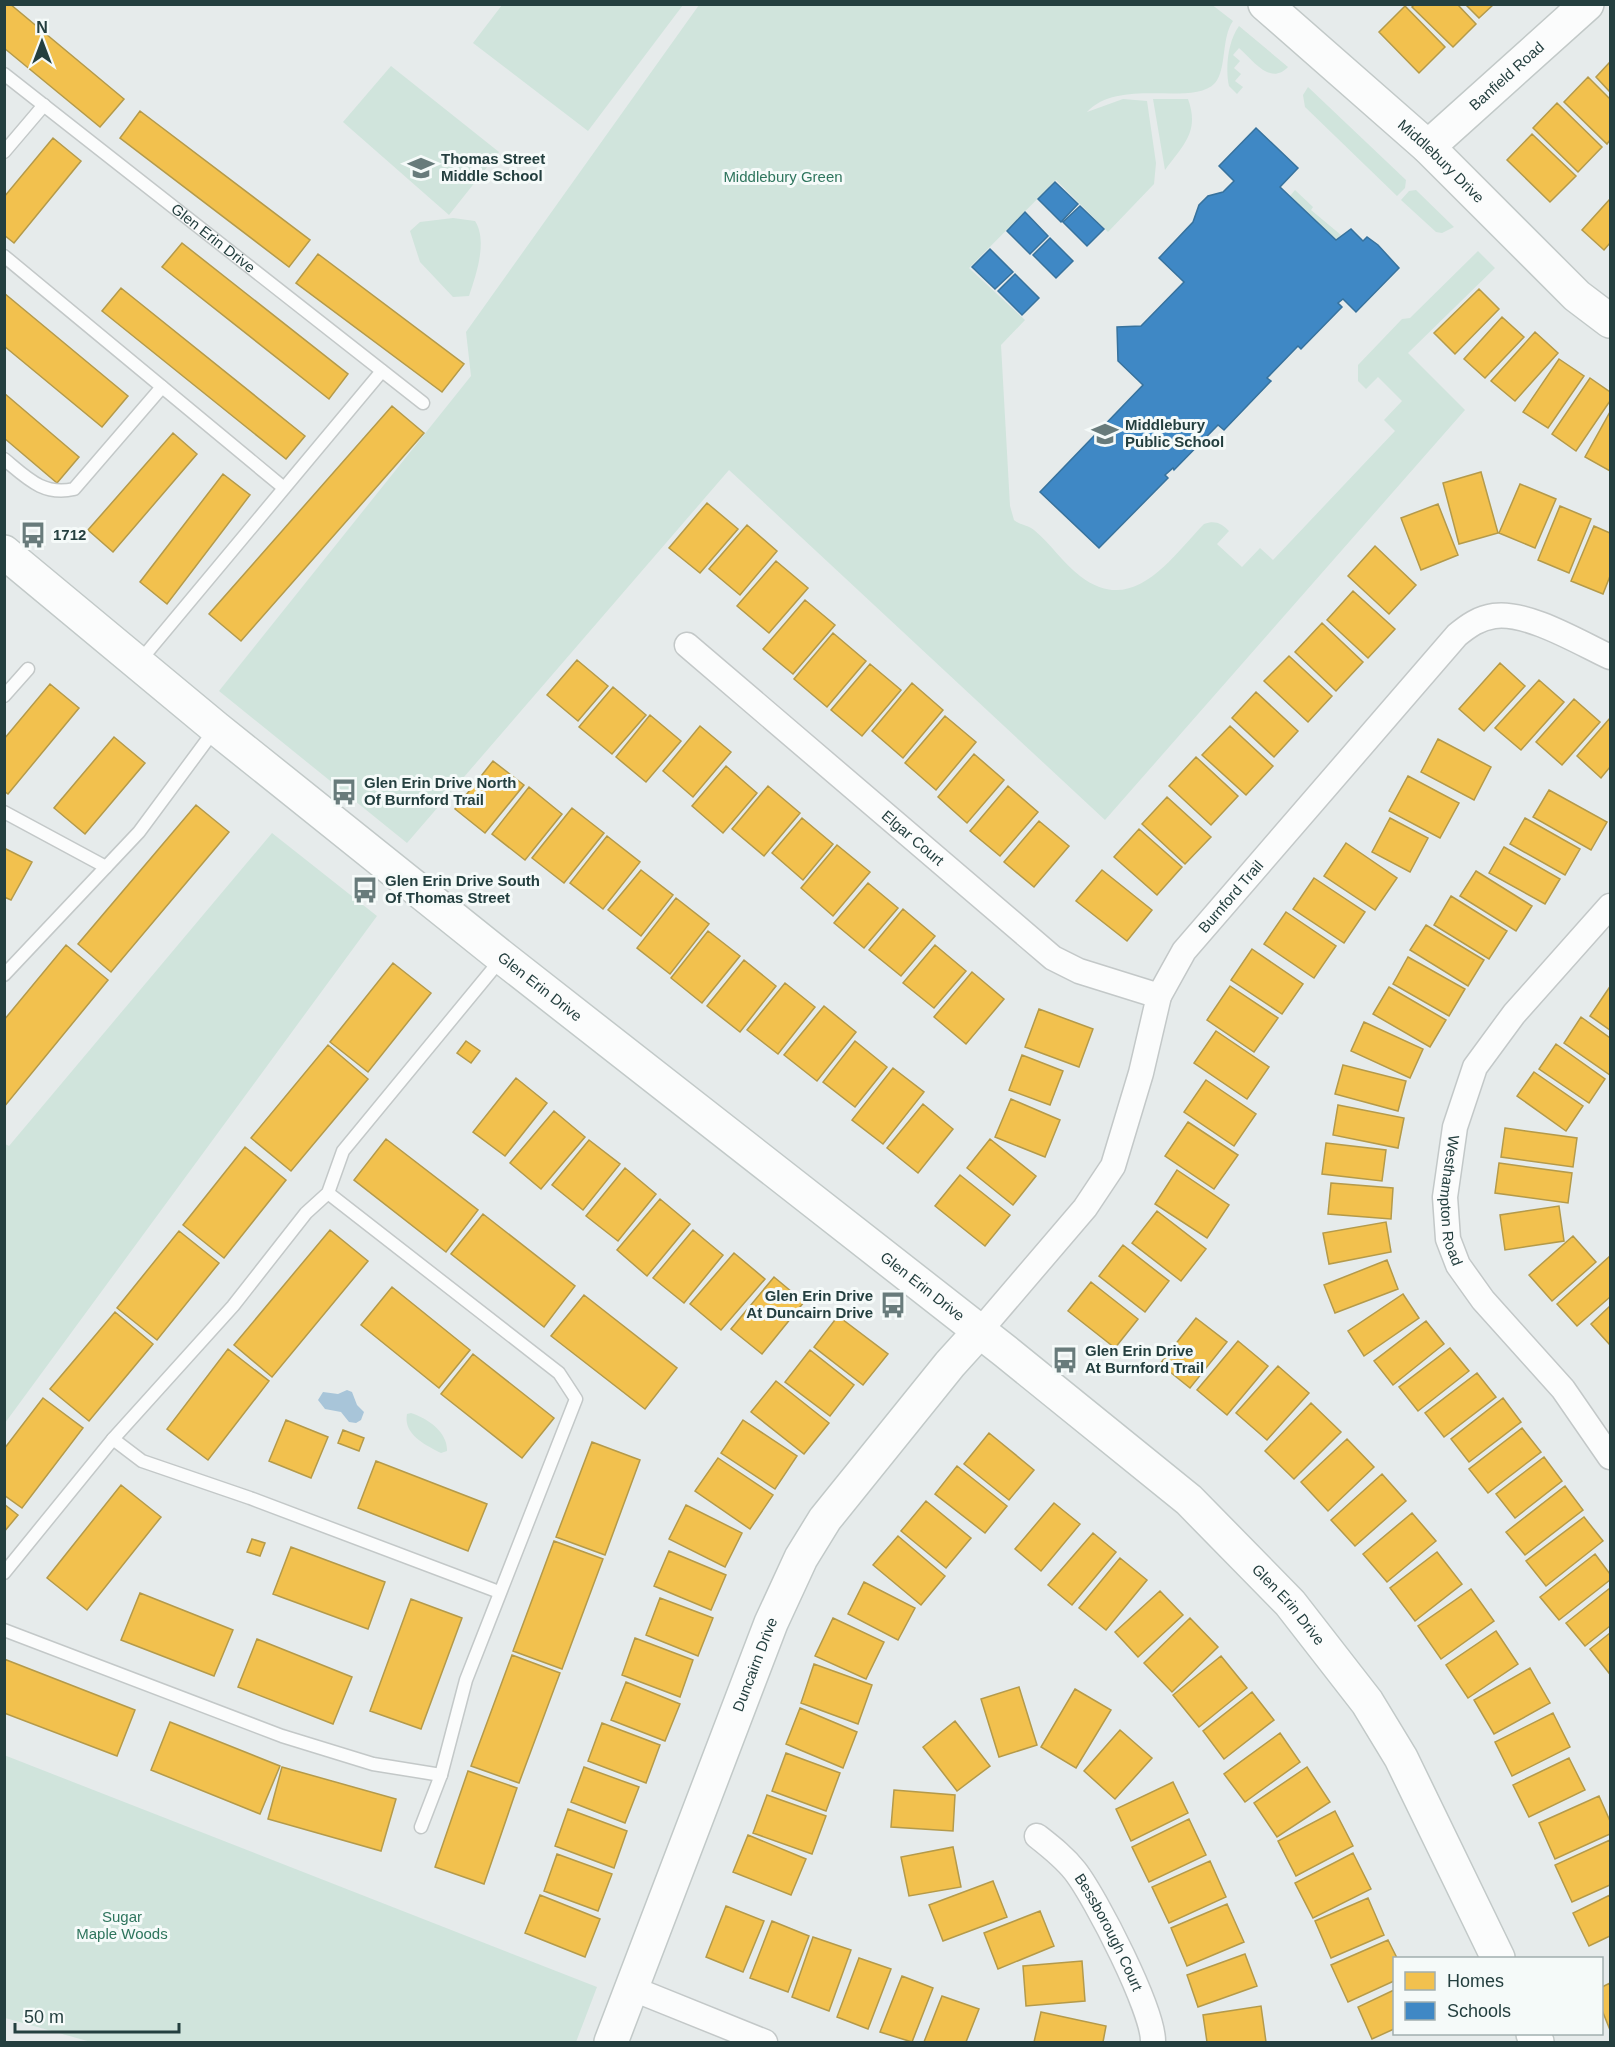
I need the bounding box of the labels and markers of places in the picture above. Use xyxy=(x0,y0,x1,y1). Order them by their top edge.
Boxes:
place label: Thomas Street Middle School xyxy=(441,150,545,184)
school or university icon: Thomas Street Middle School xyxy=(406,153,436,183)
place label: Middlebury Public School xyxy=(1125,416,1224,450)
school or university icon: Middlebury Public School xyxy=(1090,419,1120,449)
bus stop icon: 1712 xyxy=(18,520,48,550)
place label: 1712 xyxy=(53,526,86,543)
place label: Glen Erin Drive North Of Burnford Trail xyxy=(364,774,517,808)
bus stop icon: Glen Erin Drive North Of Burnford Trail xyxy=(329,777,359,807)
place label: Glen Erin Drive South Of Thomas Street xyxy=(385,872,540,906)
bus stop icon: Glen Erin Drive South Of Thomas Street xyxy=(350,875,380,905)
place label: Glen Erin Drive At Duncairn Drive xyxy=(746,1287,873,1321)
bus stop icon: Glen Erin Drive At Duncairn Drive xyxy=(878,1290,908,1320)
place label: Glen Erin Drive At Burnford Trail xyxy=(1085,1342,1204,1376)
bus stop icon: Glen Erin Drive At Burnford Trail xyxy=(1050,1345,1080,1375)

